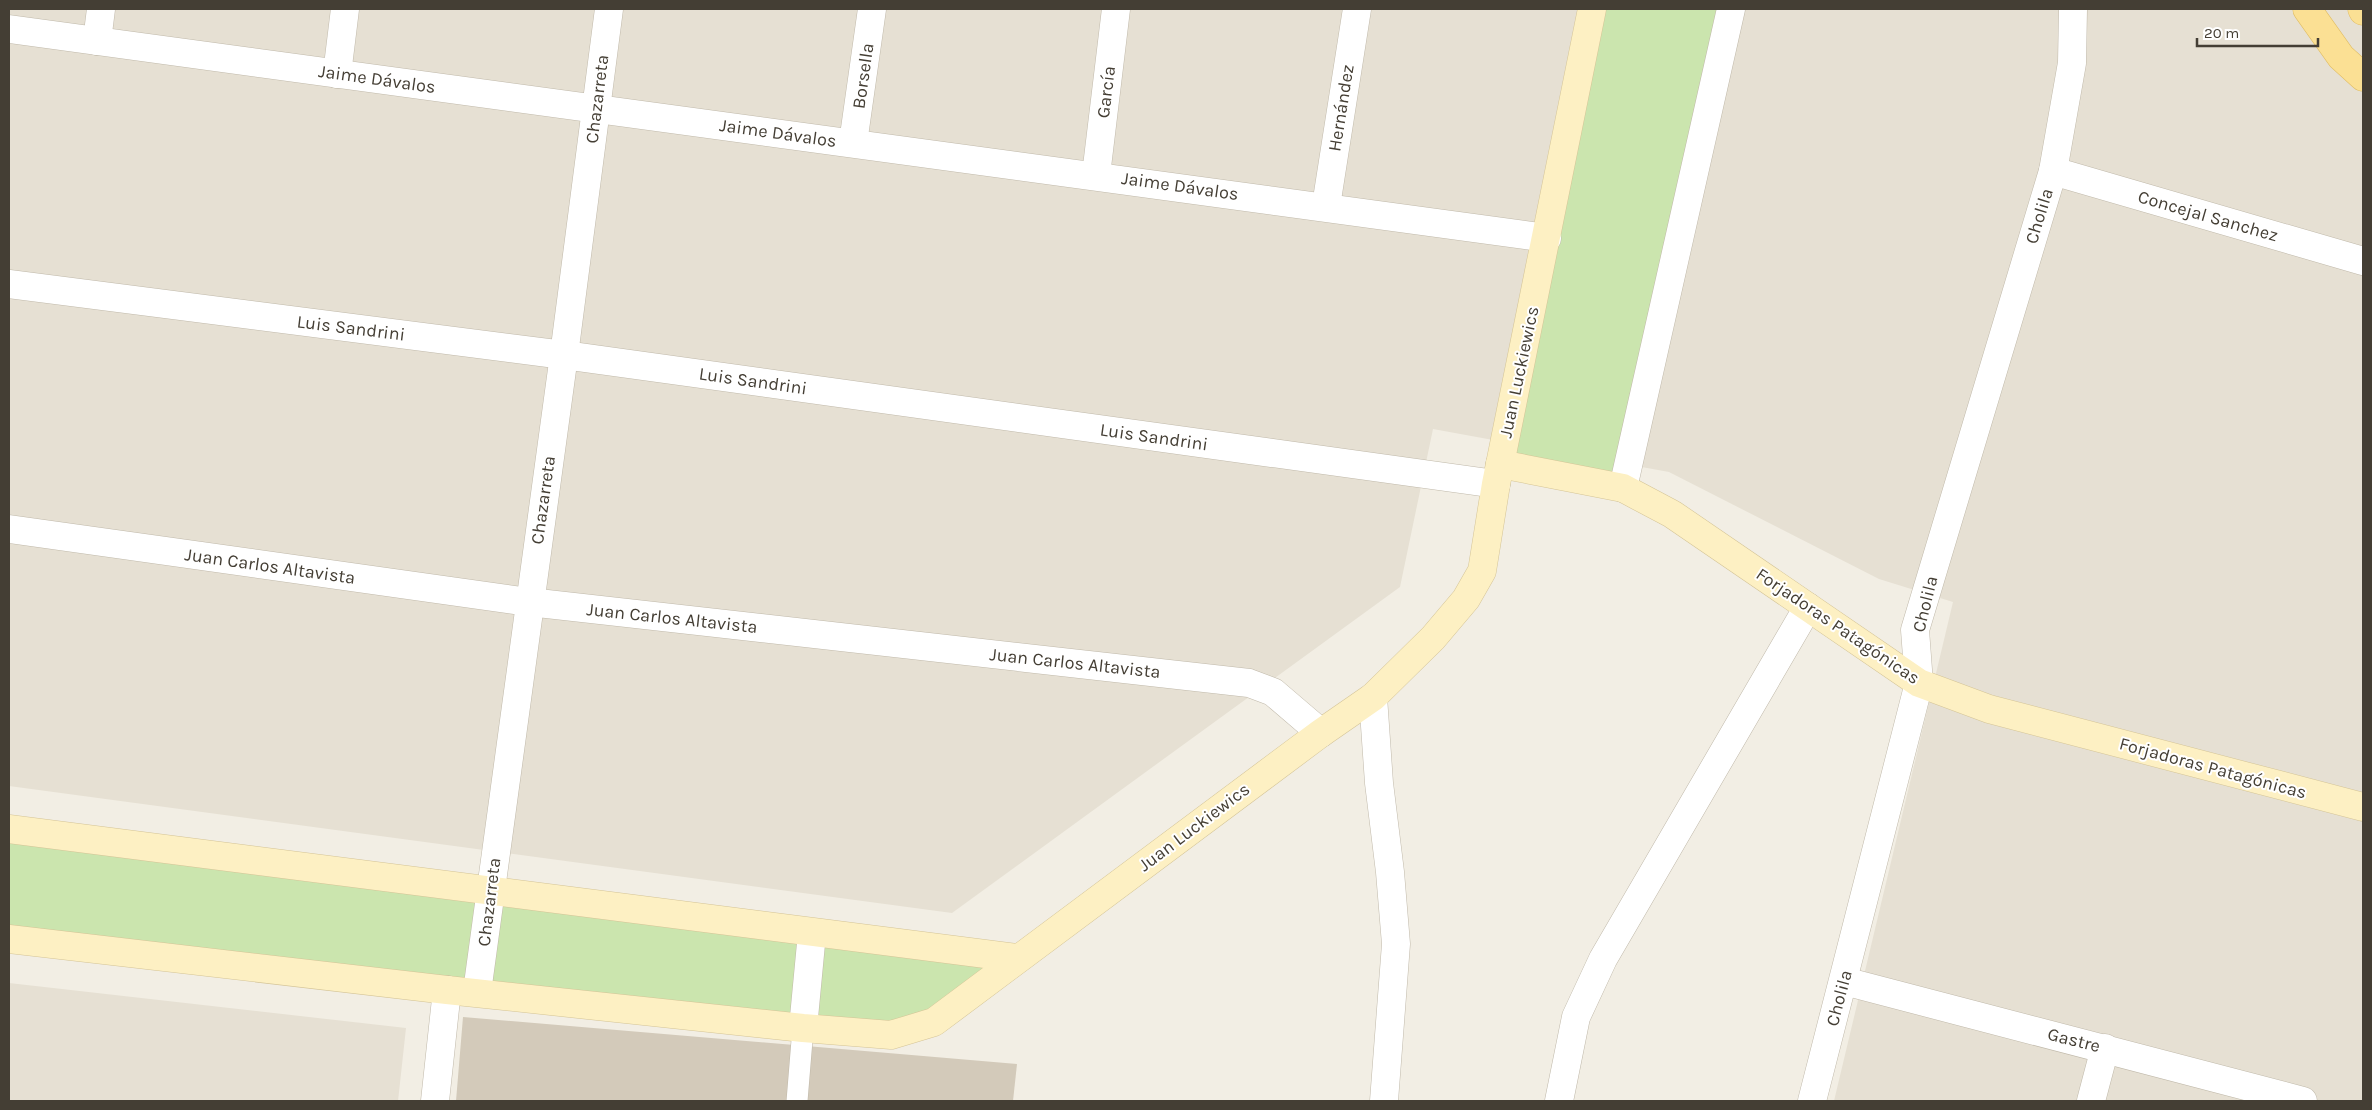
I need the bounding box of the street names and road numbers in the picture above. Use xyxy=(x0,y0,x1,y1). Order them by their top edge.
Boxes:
street label: Borsella xyxy=(847,42,879,110)
street label: Chazarreta xyxy=(581,53,613,145)
street label: Jaime Dávalos xyxy=(317,60,437,98)
street label: Hernández xyxy=(1323,63,1359,153)
street label: García xyxy=(1092,65,1120,119)
street label: Jaime Dávalos xyxy=(718,114,838,152)
street label: Jaime Dávalos xyxy=(1120,167,1240,205)
street label: Cholila xyxy=(2020,185,2058,247)
street label: Concejal Sanchez xyxy=(2135,185,2281,247)
street label: Juan Luckiewics xyxy=(1494,304,1544,440)
street label: Luis Sandrini xyxy=(296,310,406,346)
street label: Luis Sandrini xyxy=(698,363,808,399)
street label: Luis Sandrini xyxy=(1099,419,1209,455)
street label: Chazarreta xyxy=(526,454,560,546)
street label: Juan Carlos Altavista xyxy=(183,543,357,589)
street label: Forjadoras Patagónicas xyxy=(1752,563,1924,689)
street label: Cholila xyxy=(1907,574,1943,634)
street label: Juan Carlos Altavista xyxy=(585,598,759,638)
street label: Juan Carlos Altavista xyxy=(988,643,1162,683)
street label: Forjadoras Patagónicas xyxy=(2117,732,2309,804)
street label: Juan Luckiewics xyxy=(1134,778,1254,876)
street label: Chazarreta xyxy=(473,856,505,948)
street label: Cholila xyxy=(1821,968,1857,1028)
street label: Gastre xyxy=(2045,1023,2103,1057)

